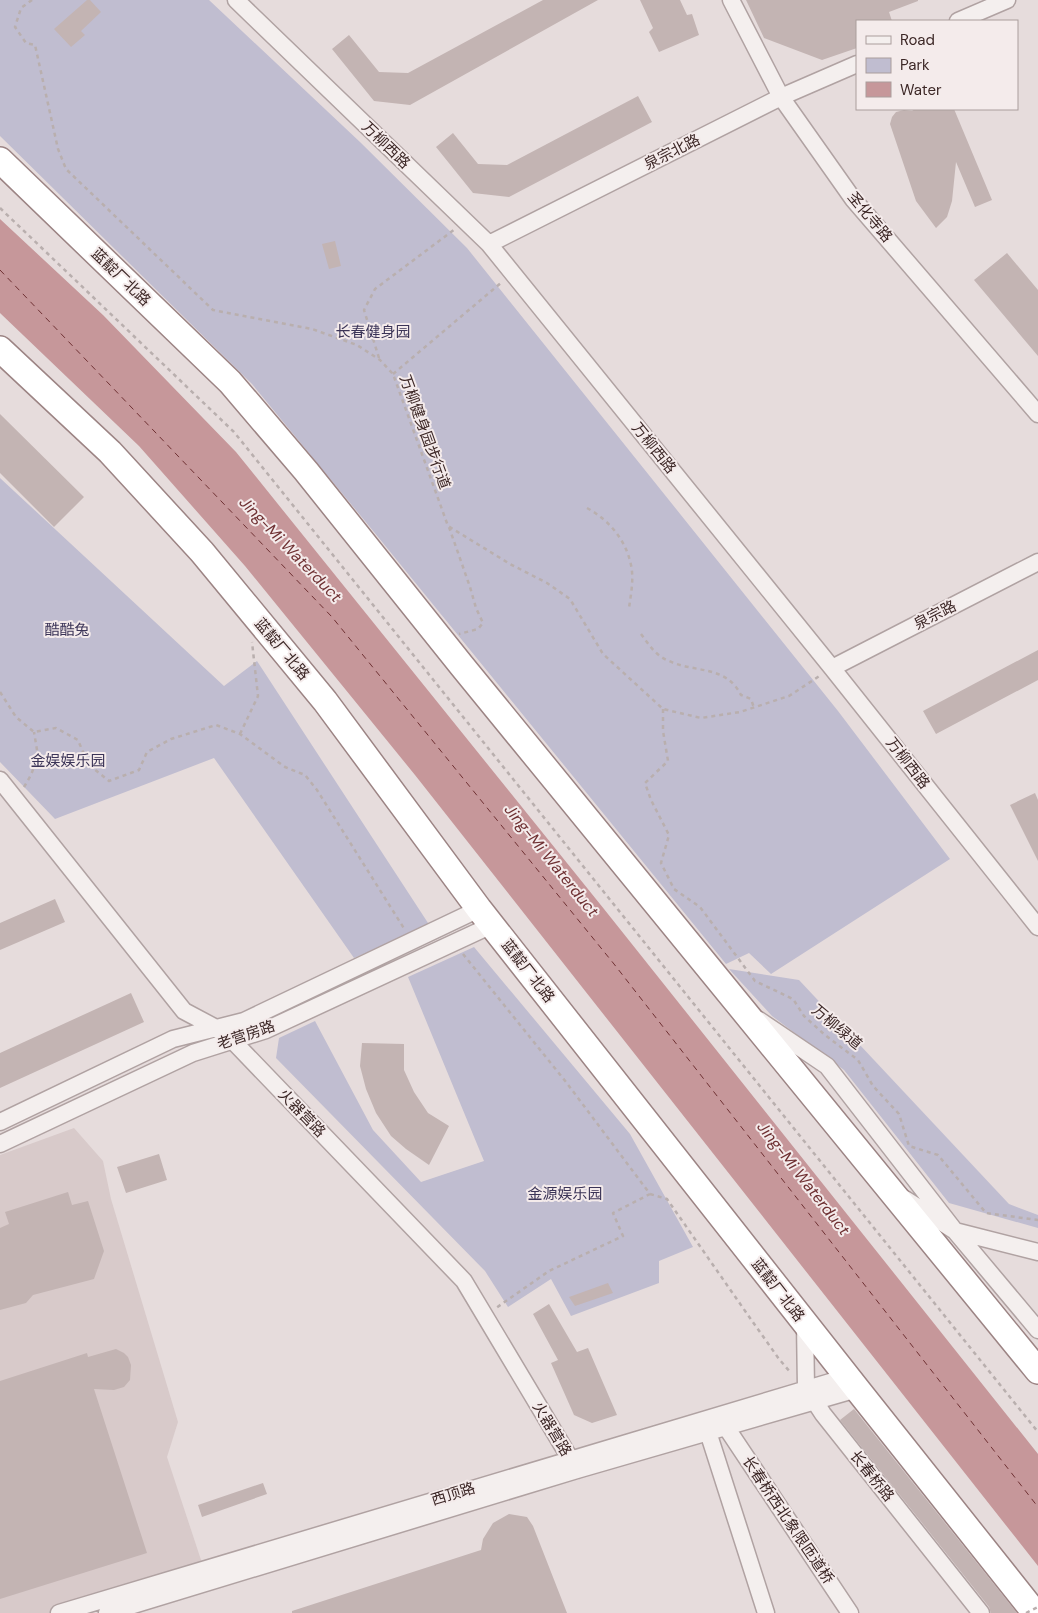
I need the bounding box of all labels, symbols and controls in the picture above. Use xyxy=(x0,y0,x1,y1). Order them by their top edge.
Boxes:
legend xyxy=(856,20,1018,110)
text: Road xyxy=(900,30,935,50)
text: Park xyxy=(900,55,930,75)
text: Water xyxy=(900,80,942,100)
street label: 万柳西路 xyxy=(357,117,415,173)
street label: 泉宗北路 xyxy=(641,129,703,175)
street label: 圣化寺路 xyxy=(843,188,897,246)
street label: 蓝靛厂北路 xyxy=(87,244,155,310)
park label: 长春健身园 xyxy=(335,322,411,342)
street label: 万柳健身园步行道 xyxy=(395,372,455,492)
street label: 万柳西路 xyxy=(627,418,681,478)
water label: Jing-Mi Waterduct xyxy=(235,492,347,607)
street label: 泉宗路 xyxy=(910,596,960,634)
street label: 蓝靛厂北路 xyxy=(250,614,314,684)
park label: 酷酷兔 xyxy=(44,620,90,640)
street label: 万柳西路 xyxy=(882,733,934,793)
park label: 金娱娱乐园 xyxy=(30,751,106,771)
water label: Jing-Mi Waterduct xyxy=(500,800,604,922)
street label: 蓝靛厂北路 xyxy=(497,935,559,1007)
street label: 万柳绿道 xyxy=(808,1000,866,1054)
street label: 老营房路 xyxy=(214,1016,278,1054)
street label: 火器营路 xyxy=(274,1084,330,1142)
water label: Jing-Mi Waterduct xyxy=(753,1117,855,1240)
park label: 金源娱乐园 xyxy=(527,1184,603,1204)
street label: 蓝靛厂北路 xyxy=(747,1254,809,1326)
street label: 火器营路 xyxy=(528,1398,576,1460)
street label: 长春桥路 xyxy=(845,1446,899,1506)
street label: 长春桥西北象限匝道桥 xyxy=(738,1452,838,1588)
street label: 西顶路 xyxy=(429,1478,477,1510)

